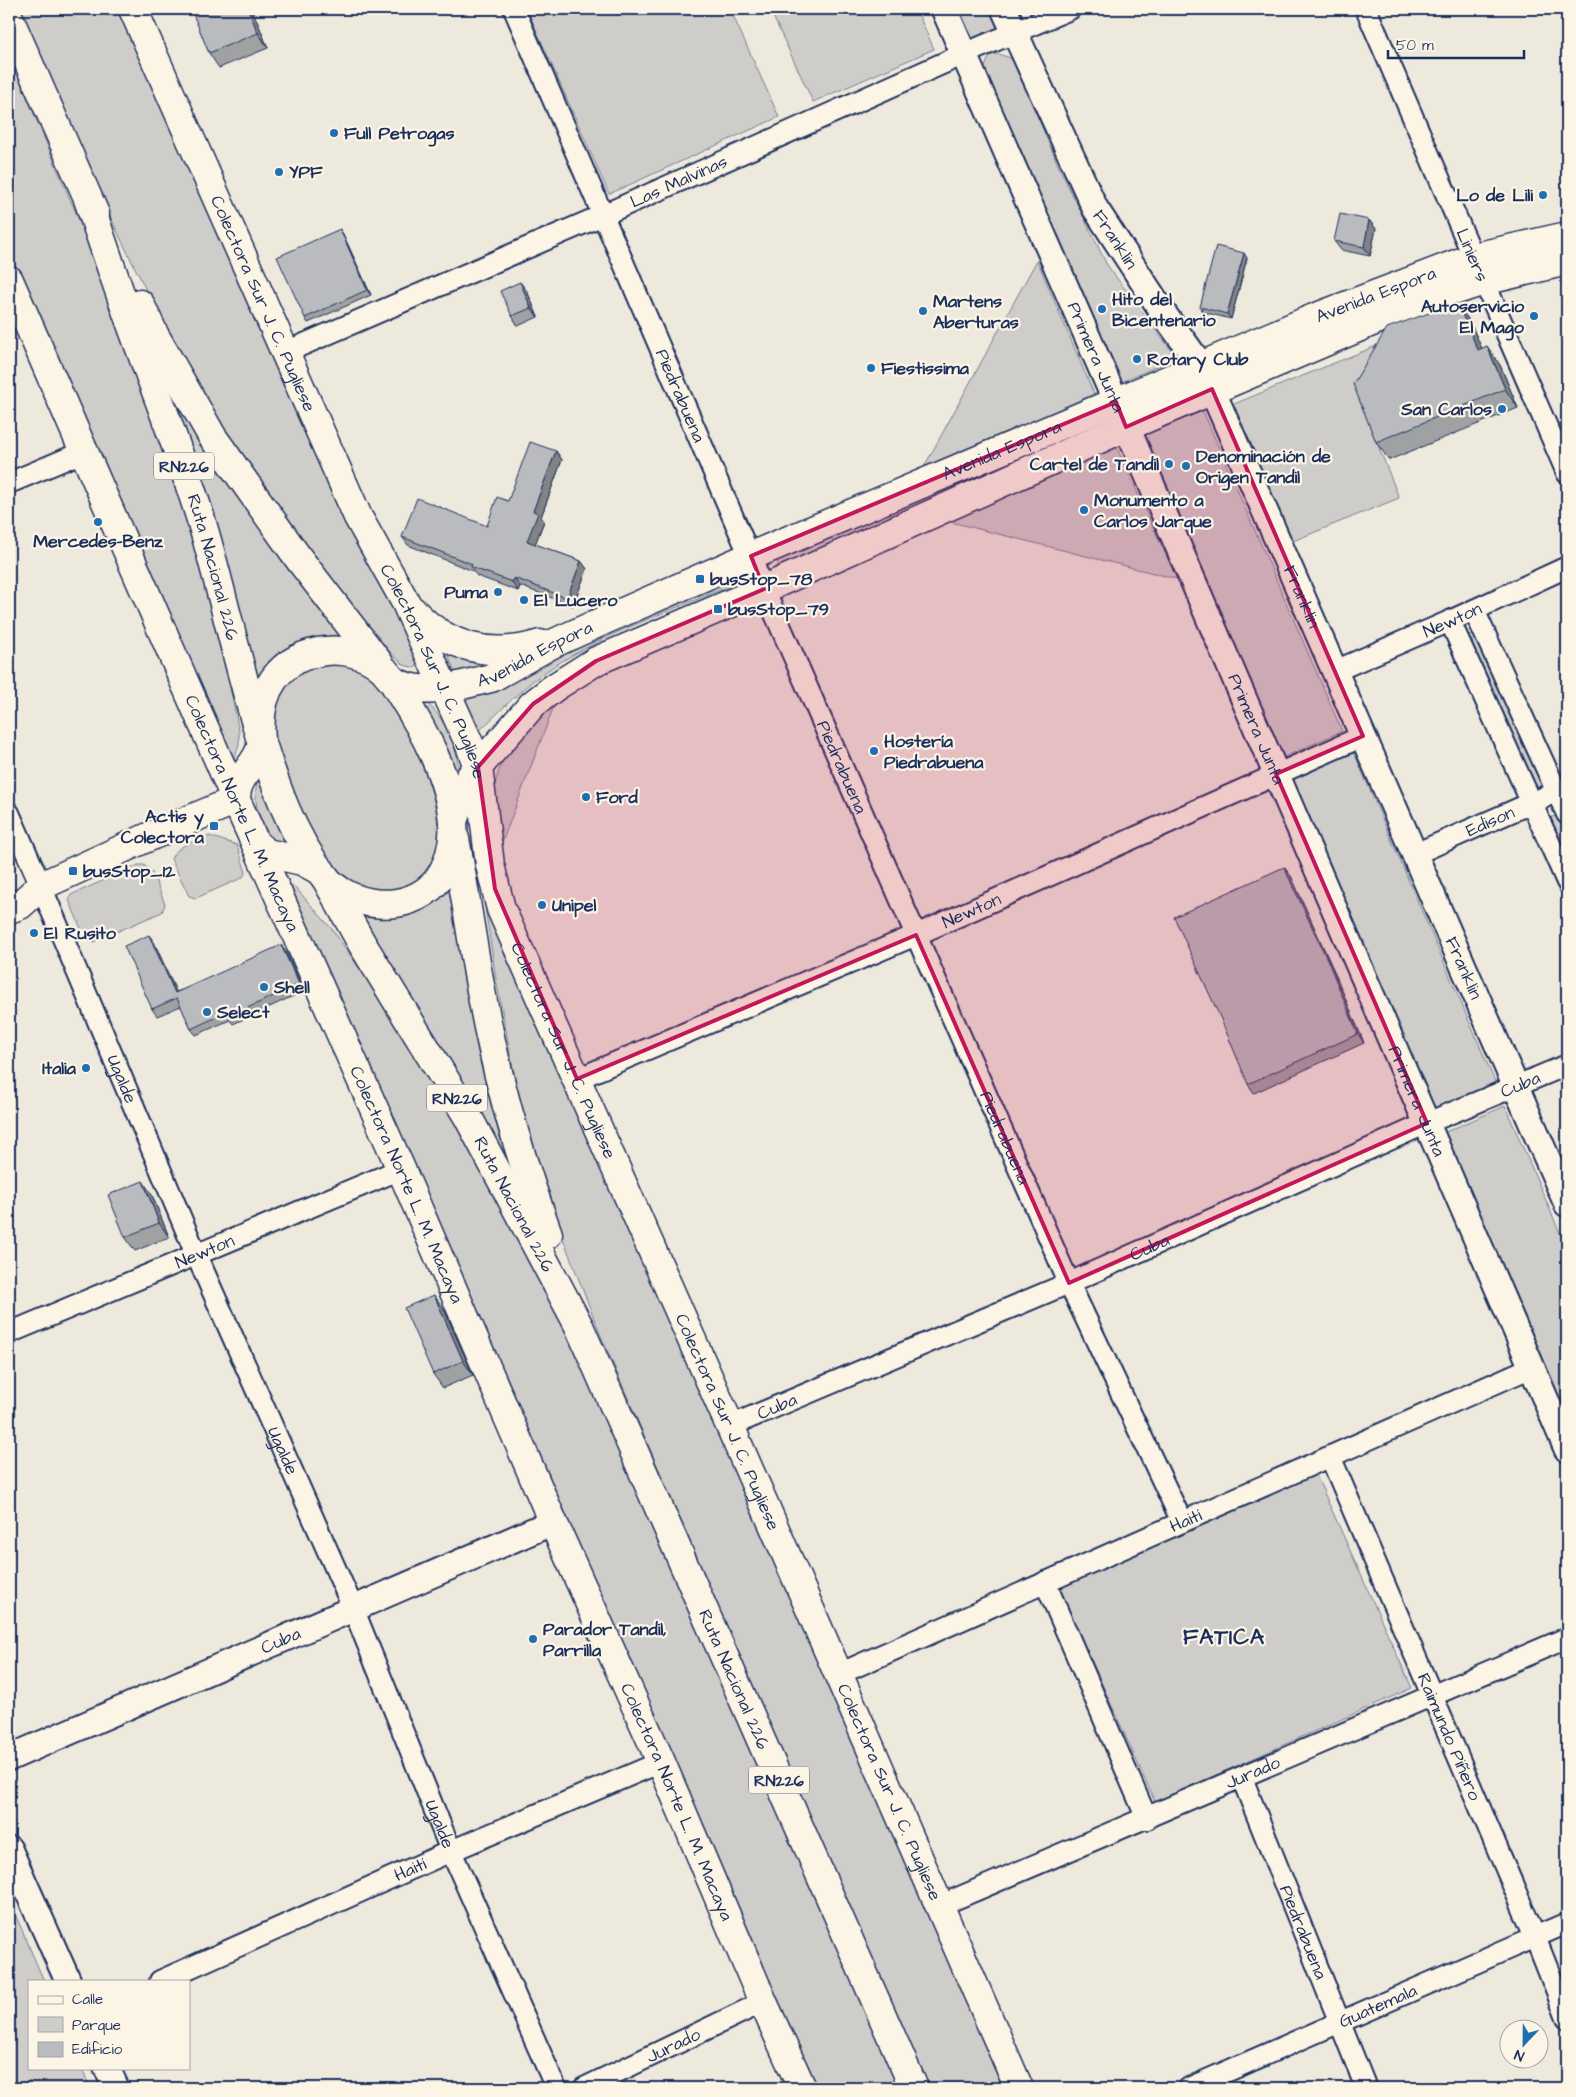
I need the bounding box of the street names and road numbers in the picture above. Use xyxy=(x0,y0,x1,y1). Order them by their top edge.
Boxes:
street label: Las Malvinas xyxy=(626,149,731,214)
street label: Colectora Sur J. C. Pugliese xyxy=(204,191,322,416)
street label: Franklin xyxy=(1086,205,1143,274)
street label: Liniers xyxy=(1450,225,1495,286)
street label: Avenida Espora xyxy=(1312,261,1440,329)
street label: Primera Junta xyxy=(1061,298,1131,417)
street label: Piedrabuena xyxy=(649,345,711,446)
street label: Avenida Espora xyxy=(939,414,1065,487)
road number: RN226 xyxy=(154,452,214,480)
street label: Ruta Nacional 226 xyxy=(181,491,245,643)
street label: Colectora Sur J. C. Pugliese xyxy=(374,559,491,781)
street label: Franklin xyxy=(1277,561,1326,632)
street label: Newton xyxy=(1419,596,1486,644)
street label: Avenida Espora xyxy=(475,615,597,694)
street label: Primera Junta xyxy=(1221,670,1291,788)
street label: Colectora Norte L. M. Macaya xyxy=(179,691,305,936)
street label: Piedrabuena xyxy=(810,717,873,818)
street label: Edison xyxy=(1462,800,1519,843)
street label: Newton xyxy=(938,887,1005,935)
street label: Franklin xyxy=(1439,933,1488,1003)
street label: Colectora Sur J. C. Pugliese xyxy=(504,938,622,1163)
street label: Primera Junta xyxy=(1382,1042,1452,1160)
street label: Ugalde xyxy=(100,1051,143,1107)
street label: Colectora Norte L. M. Macaya xyxy=(343,1062,469,1307)
street label: Cuba xyxy=(1497,1065,1544,1104)
road number: RN226 xyxy=(427,1084,487,1112)
street label: Piedrabuena xyxy=(973,1087,1036,1189)
street label: Ruta Nacional 226 xyxy=(467,1132,560,1277)
street label: Newton xyxy=(171,1228,238,1275)
street label: Cuba xyxy=(1126,1228,1174,1267)
street label: Colectora Sur J. C. Pugliese xyxy=(669,1310,786,1534)
street label: Cuba xyxy=(753,1387,801,1426)
street label: Ugalde xyxy=(261,1423,304,1479)
street label: Haití xyxy=(1166,1503,1206,1539)
street label: Ruta Nacional 226 xyxy=(692,1606,776,1753)
street label: Cuba xyxy=(257,1621,305,1660)
street label: Raimundo Piñero xyxy=(1411,1669,1487,1804)
street label: Colectora Norte L. M. Macaya xyxy=(614,1679,739,1925)
street label: Colectora Sur J. C. Pugliese xyxy=(831,1680,948,1905)
street label: Jurado xyxy=(1222,1750,1284,1795)
road number: RN226 xyxy=(749,1766,809,1794)
street label: Ugalde xyxy=(419,1796,461,1852)
street label: Haití xyxy=(390,1851,431,1888)
street label: Piedrabuena xyxy=(1273,1881,1333,1983)
street label: Guatemala xyxy=(1335,1978,1421,2034)
street label: Jurado xyxy=(642,2022,705,2069)

